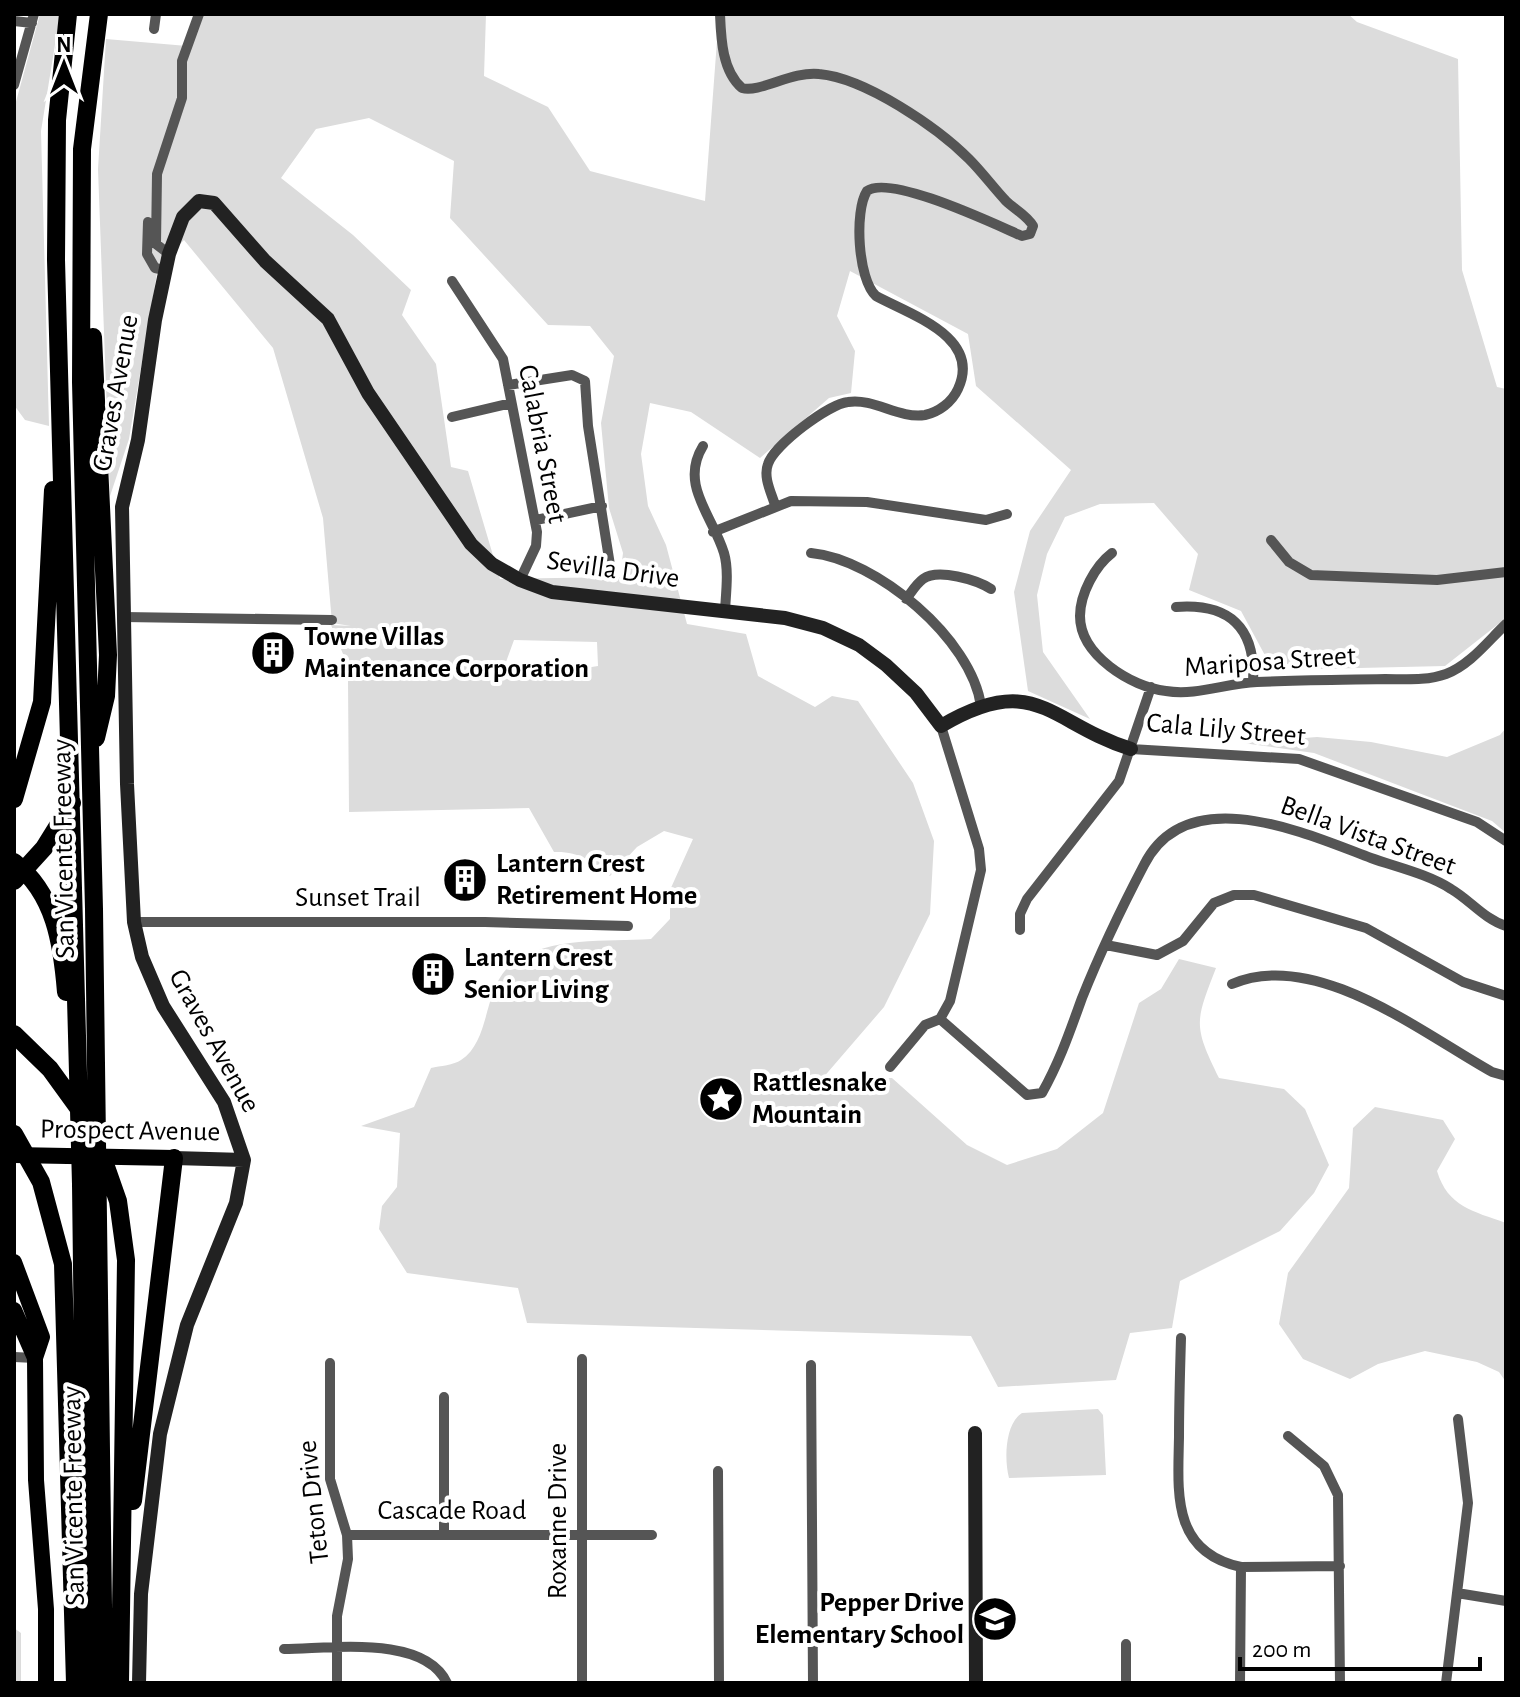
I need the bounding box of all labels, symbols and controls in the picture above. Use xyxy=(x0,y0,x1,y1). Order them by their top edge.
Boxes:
north arrow xyxy=(24,24,104,104)
text: N xyxy=(56,34,72,56)
street label: Graves Avenue xyxy=(88,312,144,474)
street label: Calabria Street xyxy=(513,362,571,526)
street label: Sevilla Drive xyxy=(545,547,681,593)
place label: Towne Villas Maintenance Corporation xyxy=(304,623,589,683)
building icon: Towne Villas Maintenance Corporation xyxy=(249,629,297,677)
street label: Mariposa Street xyxy=(1183,642,1357,682)
street label: Cala Lily Street xyxy=(1145,709,1307,751)
street label: San Vicente Freeway xyxy=(48,739,80,959)
street label: Bella Vista Street xyxy=(1277,791,1459,881)
place label: Lantern Crest Retirement Home xyxy=(496,850,697,910)
building icon: Lantern Crest Retirement Home xyxy=(441,856,489,904)
street label: Sunset Trail xyxy=(295,884,421,912)
place label: Lantern Crest Senior Living xyxy=(464,944,613,1004)
building icon: Lantern Crest Senior Living xyxy=(409,950,457,998)
street label: Graves Avenue xyxy=(163,965,265,1117)
place label: Rattlesnake Mountain xyxy=(752,1069,887,1129)
place icon: Rattlesnake Mountain xyxy=(697,1075,745,1123)
street label: Prospect Avenue xyxy=(40,1115,220,1147)
street label: San Vicente Freeway xyxy=(58,1386,90,1606)
street label: Teton Drive xyxy=(294,1439,334,1565)
street label: Roxanne Drive xyxy=(544,1443,572,1599)
street label: Cascade Road xyxy=(378,1497,527,1525)
place label: Pepper Drive Elementary School xyxy=(755,1589,964,1649)
school or university icon: Pepper Drive Elementary School xyxy=(971,1595,1019,1643)
scale bar xyxy=(1240,1621,1480,1671)
text: 200 m xyxy=(1252,1638,1311,1662)

